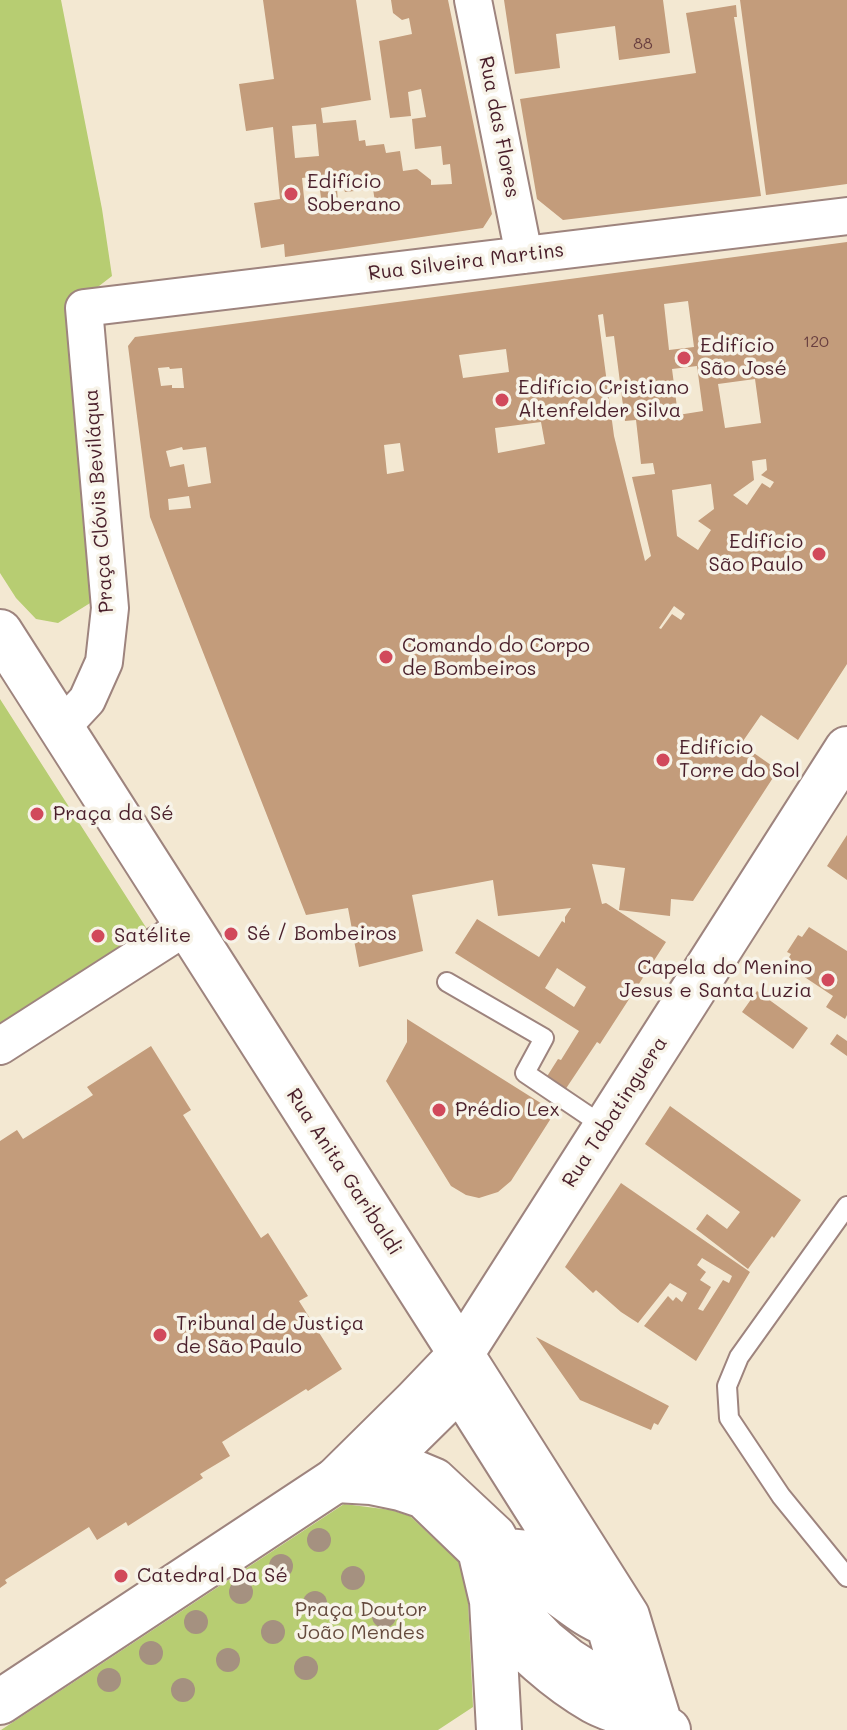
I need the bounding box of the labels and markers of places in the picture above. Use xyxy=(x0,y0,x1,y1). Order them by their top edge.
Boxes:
place label: Edifício Soberano xyxy=(307,170,401,217)
marker: Edifício Soberano xyxy=(282,185,300,203)
place label: Edifício São José xyxy=(700,334,787,381)
marker: Edifício São José xyxy=(675,349,693,367)
place label: Edifício Cristiano Altenfelder Silva xyxy=(518,376,689,423)
marker: Edifício Cristiano Altenfelder Silva xyxy=(493,391,511,409)
place label: Edifício São Paulo xyxy=(709,530,803,577)
marker: Edifício São Paulo xyxy=(810,545,828,563)
place label: Comando do Corpo de Bombeiros xyxy=(402,634,590,681)
marker: Comando do Corpo de Bombeiros xyxy=(377,648,395,666)
place label: Edifício Torre do Sol xyxy=(679,736,800,783)
marker: Edifício Torre do Sol xyxy=(654,751,672,769)
place label: Praça da Sé xyxy=(53,802,174,826)
marker: Praça da Sé xyxy=(28,805,46,823)
place label: Sé / Bombeiros xyxy=(247,922,397,946)
place label: Satélite xyxy=(114,924,191,948)
marker: Sé / Bombeiros xyxy=(222,925,240,943)
marker: Satélite xyxy=(89,927,107,945)
place label: Capela do Menino Jesus e Santa Luzia xyxy=(619,956,812,1003)
marker: Capela do Menino Jesus e Santa Luzia xyxy=(819,971,837,989)
place label: Prédio Lex xyxy=(455,1098,560,1122)
marker: Prédio Lex xyxy=(430,1101,448,1119)
place label: Tribunal de Justiça de São Paulo xyxy=(176,1312,364,1359)
marker: Tribunal de Justiça de São Paulo xyxy=(151,1326,169,1344)
place label: Catedral Da Sé xyxy=(137,1564,288,1588)
marker: Catedral Da Sé xyxy=(112,1567,130,1585)

